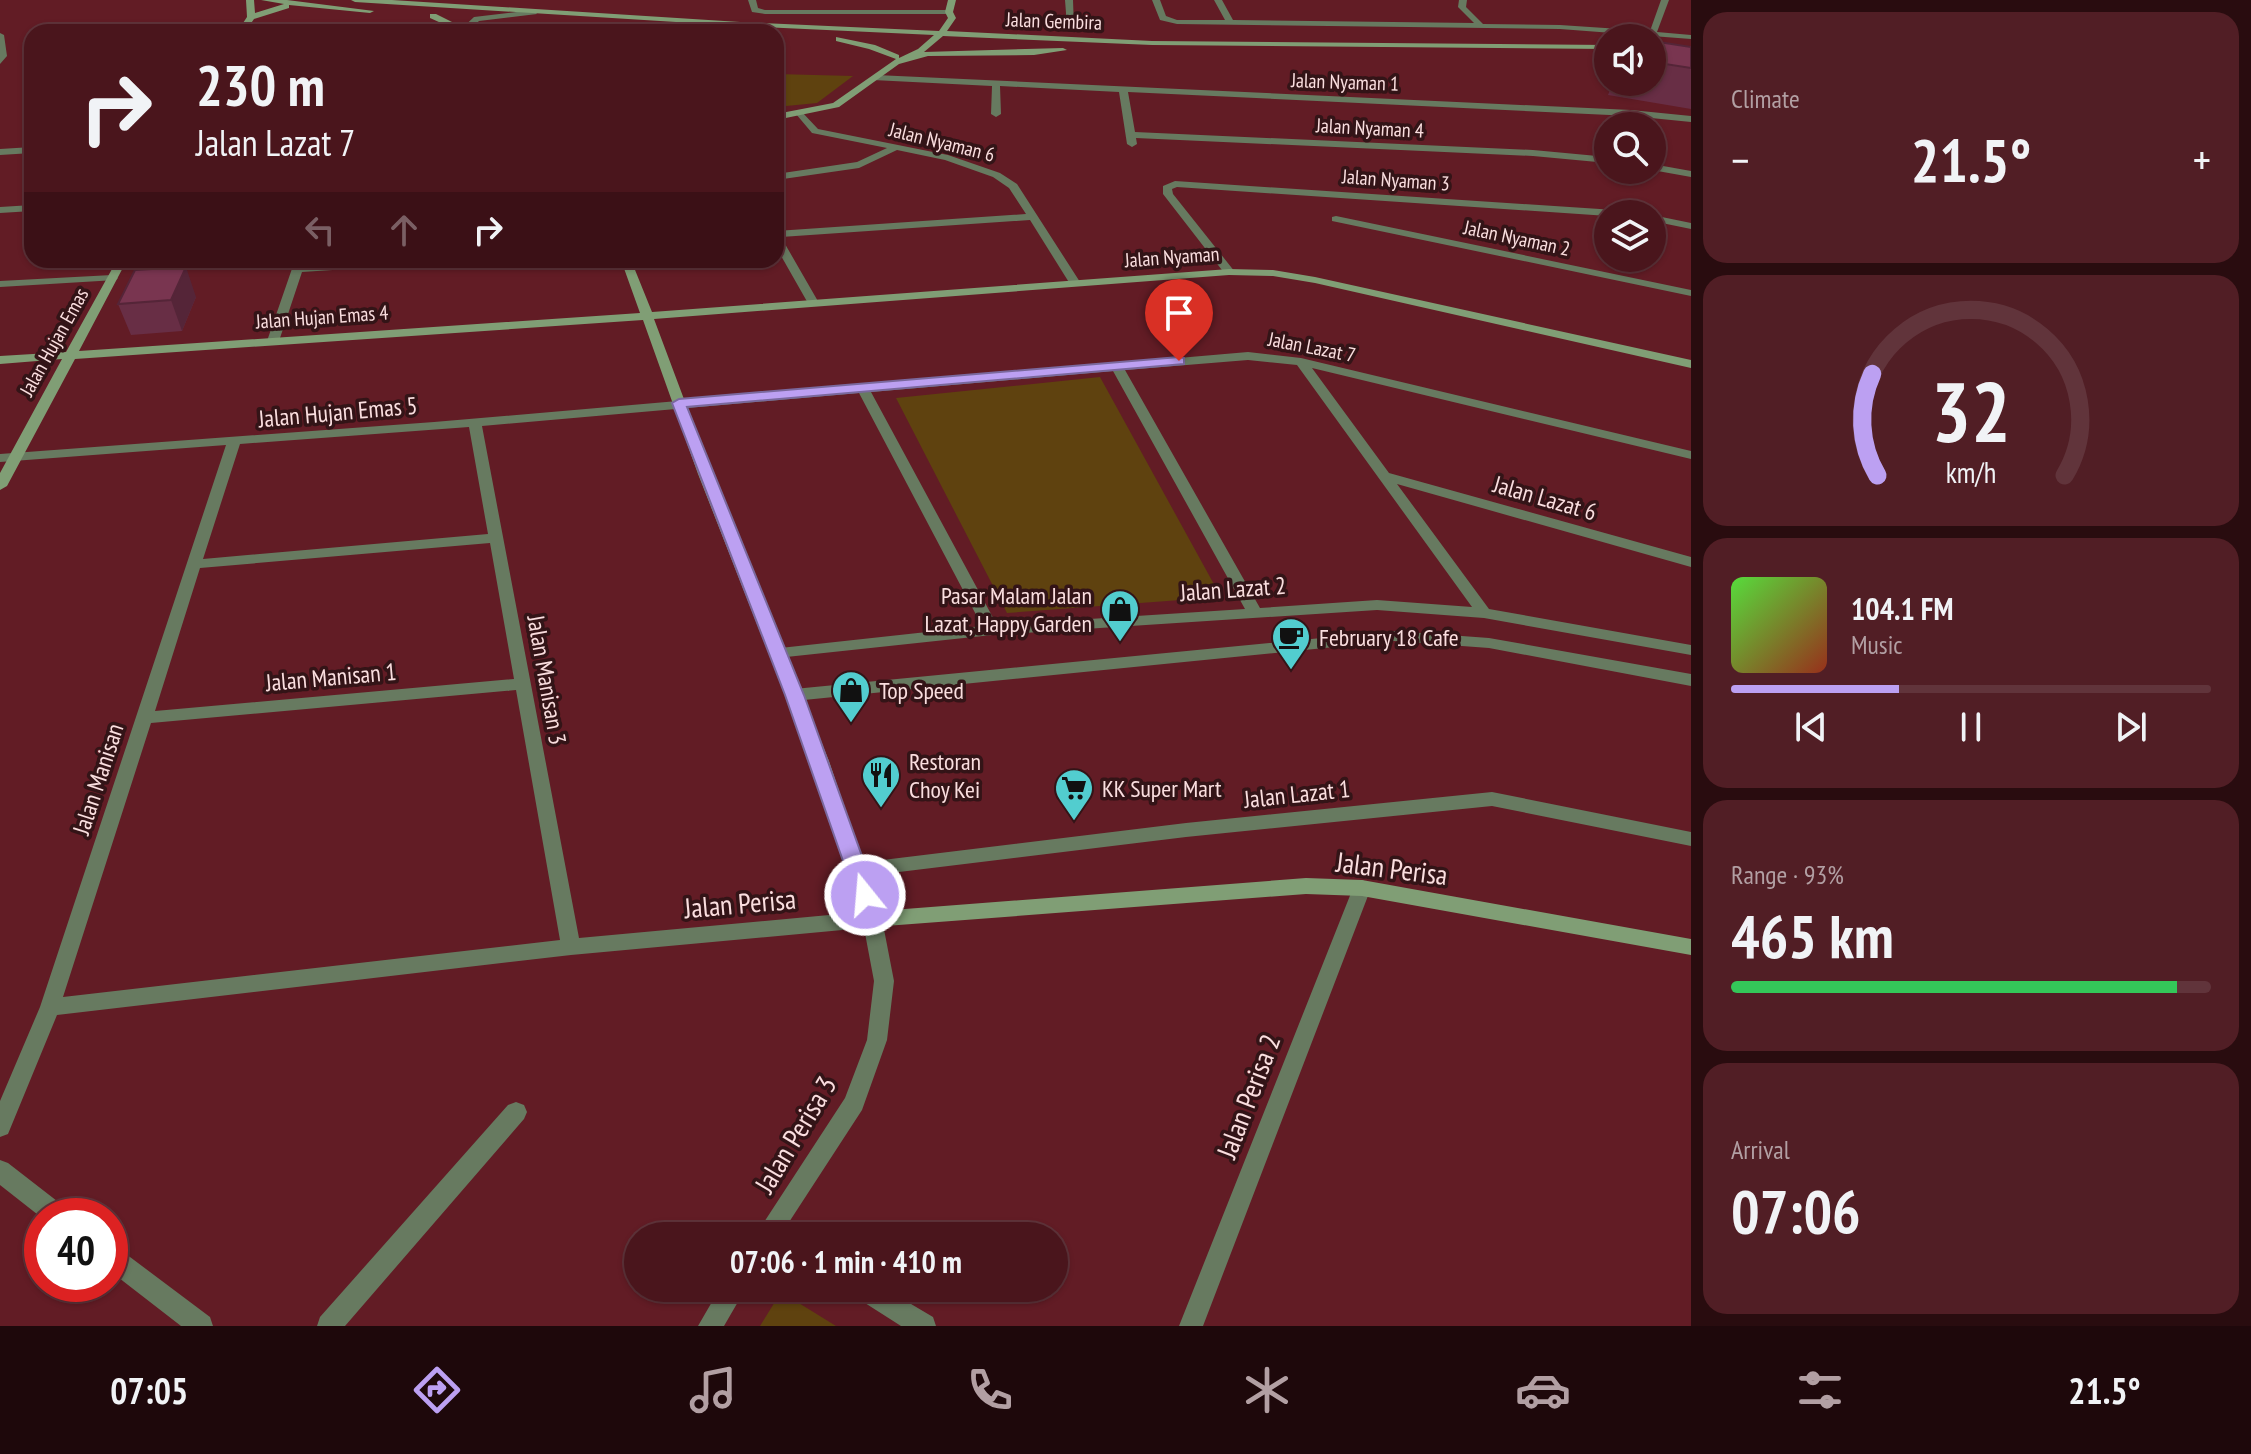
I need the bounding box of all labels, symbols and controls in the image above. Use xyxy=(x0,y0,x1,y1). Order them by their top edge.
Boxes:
street label: Jalan Gembira xyxy=(1005,6,1102,36)
map controls xyxy=(1594,24,1666,272)
button: sound xyxy=(1594,24,1666,96)
text: 230 m xyxy=(196,49,325,121)
icon: right xyxy=(64,56,168,160)
street label: Jalan Nyaman 1 xyxy=(1290,67,1399,97)
text: Climate xyxy=(1731,82,1800,115)
street label: Jalan Nyaman 4 xyxy=(1314,112,1425,144)
button: search xyxy=(1594,112,1666,184)
street label: Jalan Nyaman 6 xyxy=(886,116,997,168)
text: Jalan Lazat 7 xyxy=(196,119,355,166)
text: 21.5° xyxy=(1911,121,2031,199)
text: − xyxy=(1731,131,1749,188)
text: + xyxy=(2193,131,2211,188)
street label: Jalan Nyaman 3 xyxy=(1340,163,1451,197)
button: layers xyxy=(1594,200,1666,272)
icon: left xyxy=(298,208,342,252)
icon: ahead xyxy=(382,208,426,252)
icon: right xyxy=(466,208,510,252)
street label: Jalan Nyaman 2 xyxy=(1461,214,1572,262)
street label: Jalan Nyaman xyxy=(1123,241,1220,273)
pin xyxy=(1145,279,1213,361)
street label: Jalan Hujan Emas xyxy=(13,283,94,401)
icon: arrive xyxy=(1157,291,1201,335)
street label: Jalan Hujan Emas 4 xyxy=(254,299,389,335)
street label: Jalan Lazat 7 xyxy=(1265,326,1358,368)
text: 32 xyxy=(1931,357,2011,465)
street label: Jalan Hujan Emas 5 xyxy=(256,390,419,434)
text: km/h xyxy=(1946,454,1996,491)
street label: Jalan Lazat 6 xyxy=(1489,468,1600,528)
street label: Jalan Lazat 2 xyxy=(1178,570,1287,608)
place label: Pasar Malam Jalan Lazat, Happy Garden xyxy=(925,580,1092,639)
shop icon: Pasar Malam Jalan Lazat, Happy Garden xyxy=(1099,588,1141,643)
text: 104.1 FM xyxy=(1851,589,1953,628)
street label: Jalan Manisan 3 xyxy=(520,612,574,747)
cafe icon: February 18 Cafe xyxy=(1270,616,1312,671)
place label: February 18 Cafe xyxy=(1319,622,1459,653)
text: Music xyxy=(1851,628,1903,661)
street label: Jalan Manisan 1 xyxy=(263,656,398,698)
shop icon: Top Speed xyxy=(830,669,872,724)
place label: Top Speed xyxy=(879,675,964,706)
icon: previous xyxy=(1789,705,1833,749)
icon: pause xyxy=(1949,705,1993,749)
icon: next xyxy=(2109,705,2153,749)
street label: Jalan Manisan xyxy=(65,719,131,839)
place label: Restoran Choy Kei xyxy=(909,746,981,805)
restaurant icon: Restoran Choy Kei xyxy=(860,754,902,809)
supermarket icon: KK Super Mart xyxy=(1053,767,1095,822)
place label: KK Super Mart xyxy=(1102,773,1222,804)
street label: Jalan Lazat 1 xyxy=(1242,773,1351,815)
street label: Jalan Perisa xyxy=(1333,843,1450,893)
position arrow xyxy=(823,853,907,937)
text: Range · 93% xyxy=(1731,858,1844,891)
street label: Jalan Perisa xyxy=(682,880,797,926)
text: 465 km xyxy=(1731,897,1894,975)
street label: Jalan Perisa 2 xyxy=(1207,1029,1289,1164)
street label: Jalan Perisa 3 xyxy=(745,1069,844,1200)
text: Arrival xyxy=(1731,1133,1790,1166)
text: 07:06 xyxy=(1731,1172,1861,1250)
speed limit sign: 40 xyxy=(24,1198,128,1302)
text: 07:06 · 1 min · 410 m xyxy=(730,1242,962,1281)
icon: directions xyxy=(409,1362,465,1418)
icon: music xyxy=(685,1362,741,1418)
icon: phone xyxy=(962,1362,1018,1418)
icon: climate xyxy=(1239,1362,1295,1418)
icon: car xyxy=(1515,1362,1571,1418)
icon: filters xyxy=(1792,1362,1848,1418)
text: 07:05 xyxy=(110,1367,188,1414)
text: 21.5° xyxy=(2068,1367,2141,1414)

